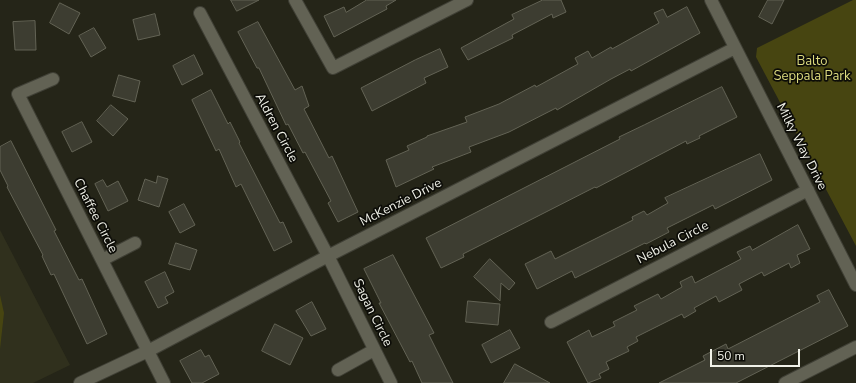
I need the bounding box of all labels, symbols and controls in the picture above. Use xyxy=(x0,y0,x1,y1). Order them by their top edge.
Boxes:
park label: Balto Seppala Park xyxy=(774,54,850,85)
street label: Aldren Circle xyxy=(251,91,301,165)
street label: Milky Way Drive xyxy=(772,101,830,193)
street label: Chaffee Circle xyxy=(70,176,120,256)
street label: McKenzie Drive xyxy=(358,176,444,230)
street label: Nebula Circle xyxy=(634,218,712,268)
street label: Sagan Circle xyxy=(349,277,395,349)
scale bar xyxy=(712,341,802,367)
text: 50 m xyxy=(717,348,745,364)

